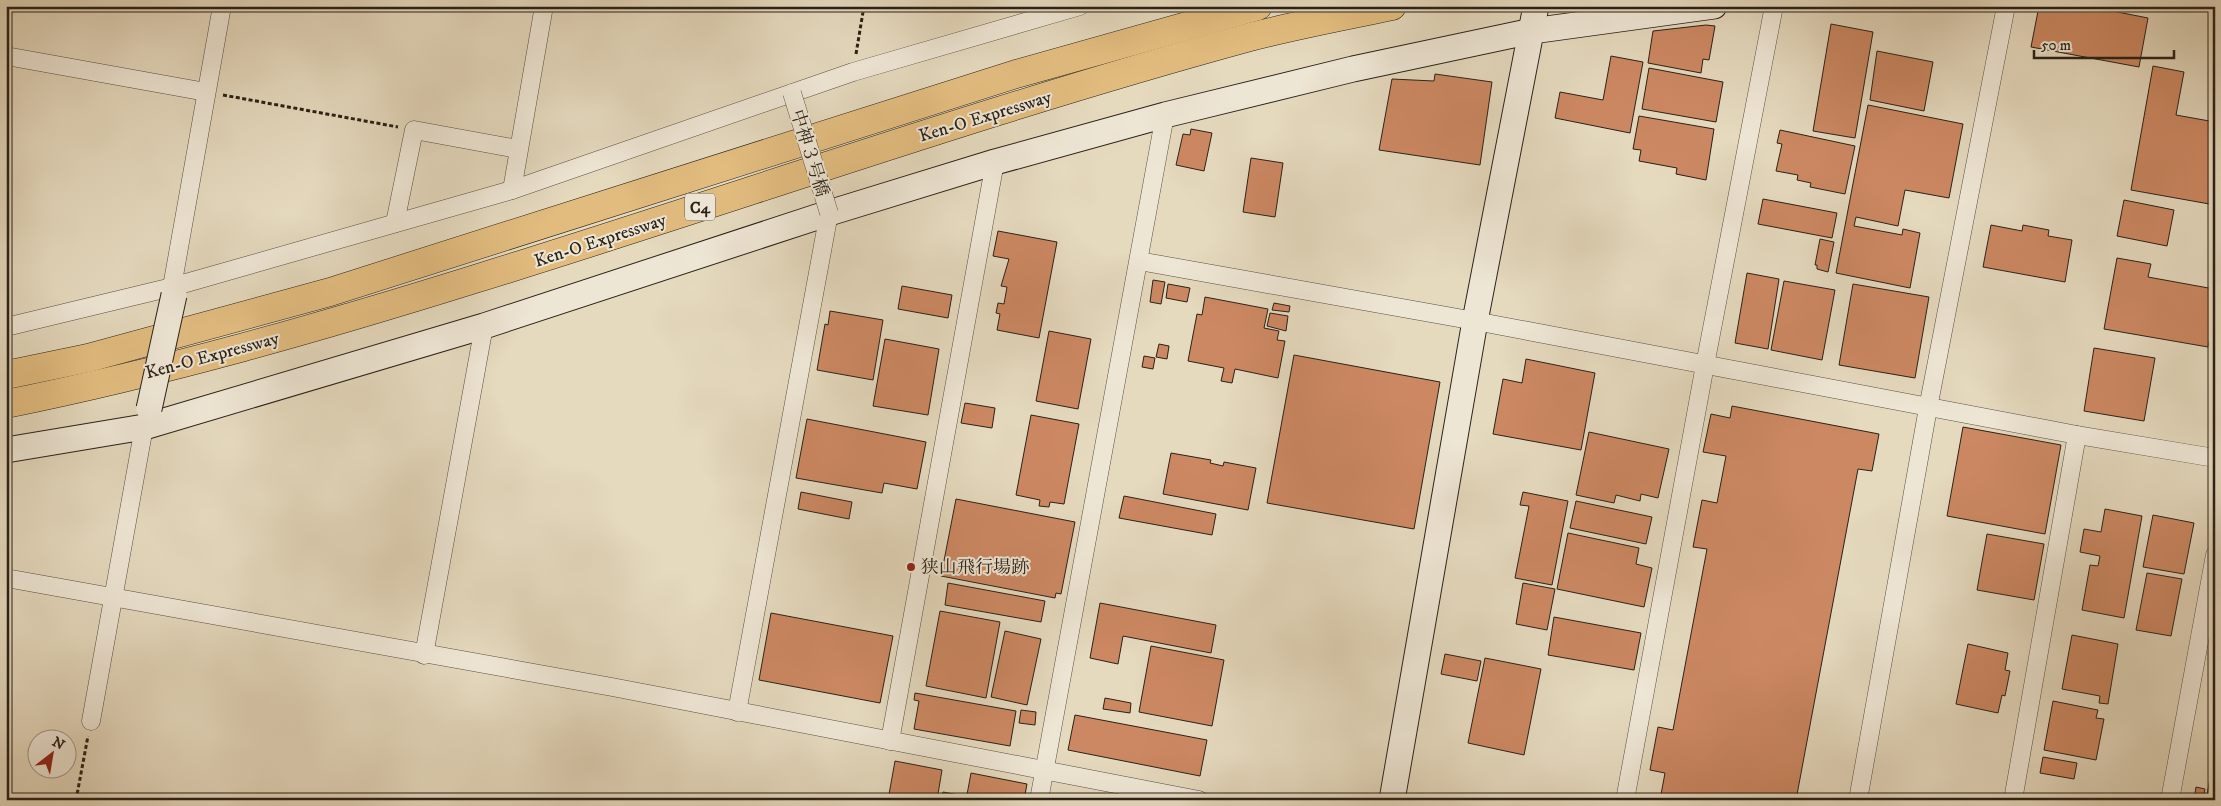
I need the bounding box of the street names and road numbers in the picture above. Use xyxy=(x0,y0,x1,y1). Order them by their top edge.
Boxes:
street label: Ken-O Expressway xyxy=(916,86,1055,148)
street label: 中神３号橋 xyxy=(785,107,833,200)
road number: C4 xyxy=(685,193,715,220)
street label: Ken-O Expressway xyxy=(532,209,670,273)
street label: Ken-O Expressway xyxy=(143,327,282,384)

